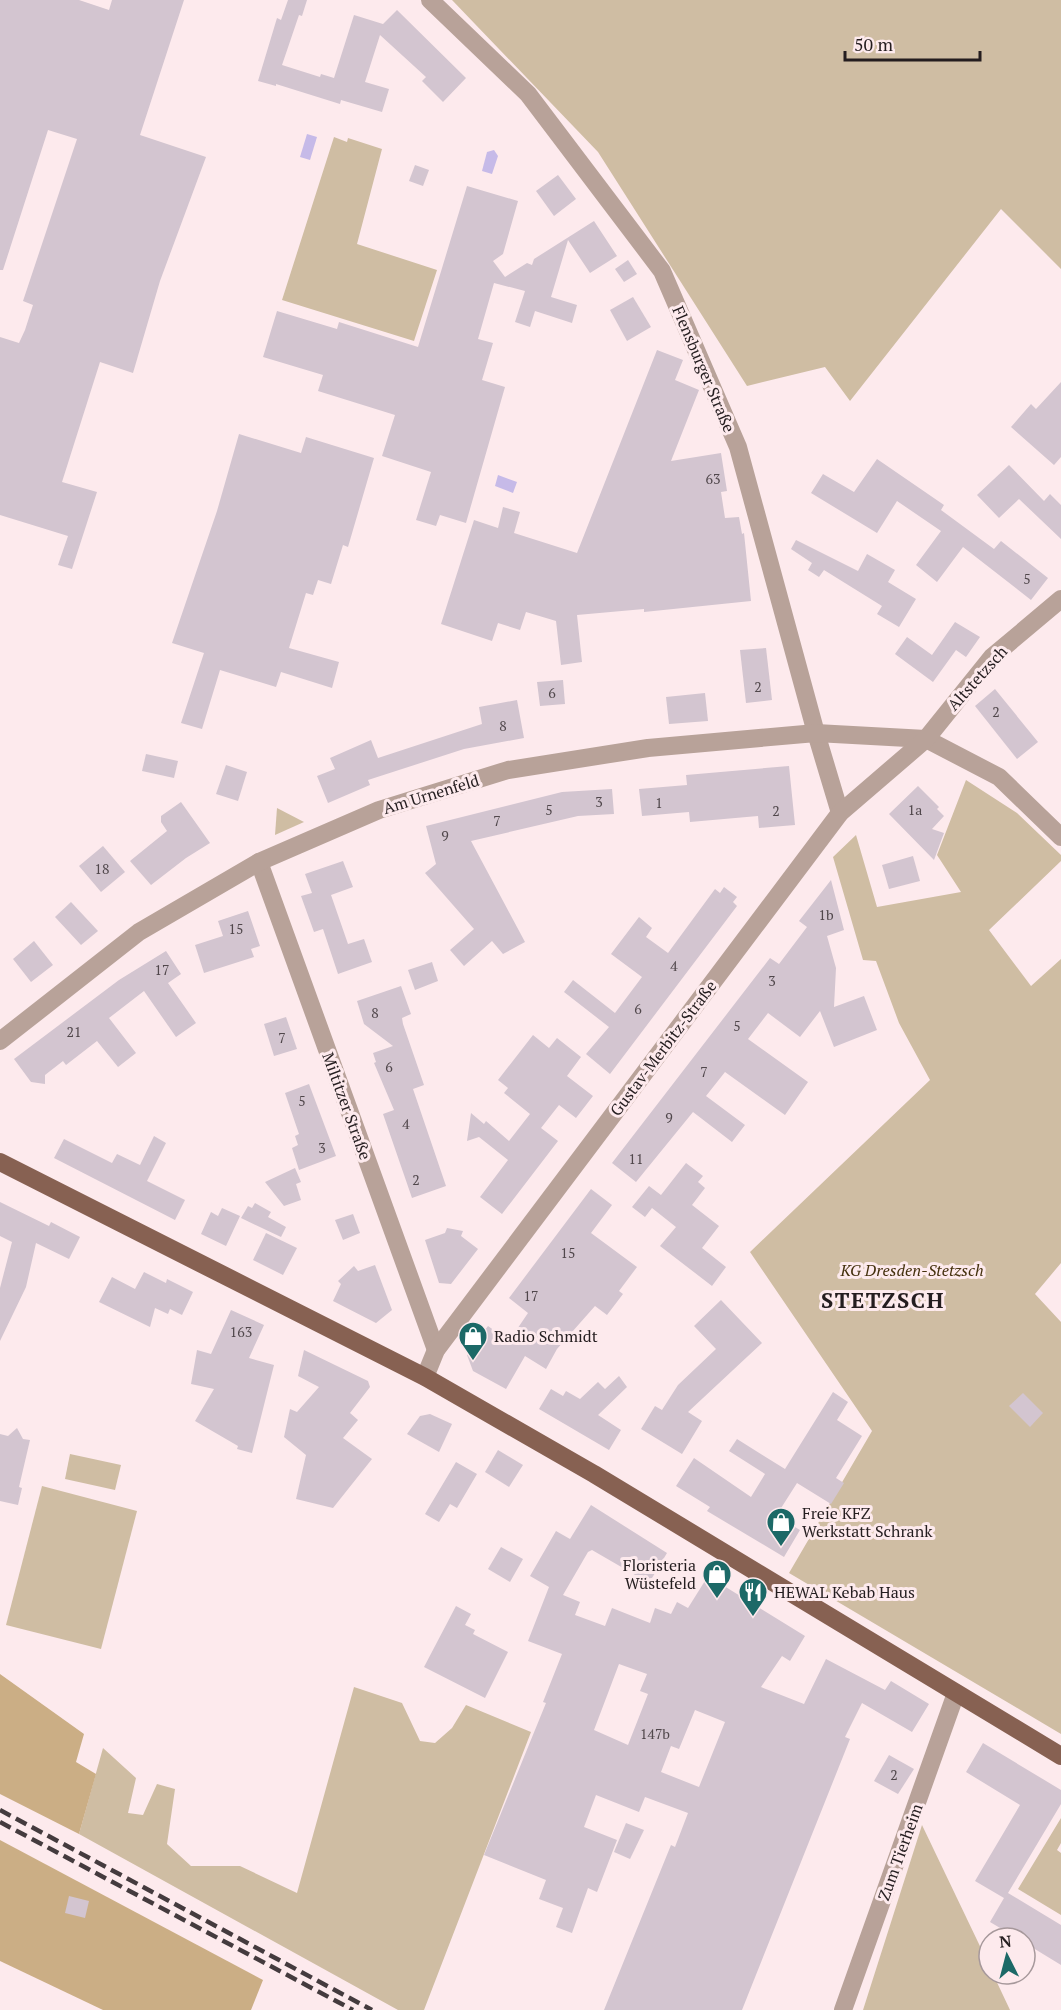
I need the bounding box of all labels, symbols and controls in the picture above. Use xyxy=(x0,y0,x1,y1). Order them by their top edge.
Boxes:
scale bar xyxy=(845,24,980,62)
text: 50 m xyxy=(854,32,894,56)
street label: Flensburger Straße xyxy=(667,302,741,436)
house number: 63 xyxy=(706,469,720,488)
house number: 5 xyxy=(1023,569,1031,588)
street label: Altstetzsch xyxy=(942,640,1012,715)
house number: 2 xyxy=(754,677,762,696)
house number: 6 xyxy=(548,683,556,702)
house number: 2 xyxy=(992,702,1000,721)
house number: 8 xyxy=(499,716,507,735)
street label: Am Urnenfeld xyxy=(380,769,482,819)
house number: 3 xyxy=(595,792,603,811)
house number: 1 xyxy=(655,793,663,812)
house number: 5 xyxy=(545,800,553,819)
house number: 1a xyxy=(908,800,922,819)
house number: 2 xyxy=(772,801,780,820)
house number: 7 xyxy=(493,811,501,830)
house number: 9 xyxy=(441,826,449,845)
house number: 18 xyxy=(95,859,109,878)
house number: 1b xyxy=(818,905,834,924)
house number: 15 xyxy=(229,919,243,938)
house number: 4 xyxy=(670,956,678,975)
house number: 17 xyxy=(155,960,169,979)
house number: 3 xyxy=(768,971,776,990)
street label: Gustav-Merbitz-Straße xyxy=(605,976,721,1120)
house number: 6 xyxy=(634,999,642,1018)
house number: 8 xyxy=(371,1003,379,1022)
house number: 5 xyxy=(733,1016,741,1035)
house number: 21 xyxy=(67,1022,81,1041)
house number: 7 xyxy=(278,1028,286,1047)
street label: Miltitzer Straße xyxy=(317,1049,377,1163)
house number: 6 xyxy=(385,1057,393,1076)
house number: 7 xyxy=(700,1062,708,1081)
house number: 5 xyxy=(298,1091,306,1110)
house number: 9 xyxy=(665,1108,673,1127)
house number: 4 xyxy=(402,1114,410,1133)
house number: 3 xyxy=(318,1138,326,1157)
house number: 11 xyxy=(629,1149,643,1168)
house number: 2 xyxy=(412,1170,420,1189)
house number: 15 xyxy=(561,1243,575,1262)
park label: KG Dresden-Stetzsch xyxy=(839,1259,984,1281)
district label: STETZSCH xyxy=(821,1285,945,1314)
house number: 17 xyxy=(524,1286,538,1305)
shop icon: Radio Schmidt xyxy=(457,1320,489,1362)
house number: 163 xyxy=(230,1322,252,1341)
place label: Radio Schmidt xyxy=(494,1325,598,1347)
place label: Freie KFZ Werkstatt Schrank xyxy=(802,1502,933,1542)
shop icon: Freie KFZ Werkstatt Schrank xyxy=(765,1506,797,1548)
place label: Floristeria Wüstefeld xyxy=(623,1554,696,1594)
shop icon: Floristeria Wüstefeld xyxy=(701,1558,733,1600)
restaurant icon: HEWAL Kebab Haus xyxy=(737,1576,769,1618)
place label: HEWAL Kebab Haus xyxy=(774,1581,915,1603)
house number: 147b xyxy=(640,1724,670,1743)
house number: 2 xyxy=(890,1765,898,1784)
street label: Zum Tierheim xyxy=(872,1800,928,1904)
north arrow xyxy=(977,1926,1037,1986)
text: N xyxy=(998,1930,1013,1953)

